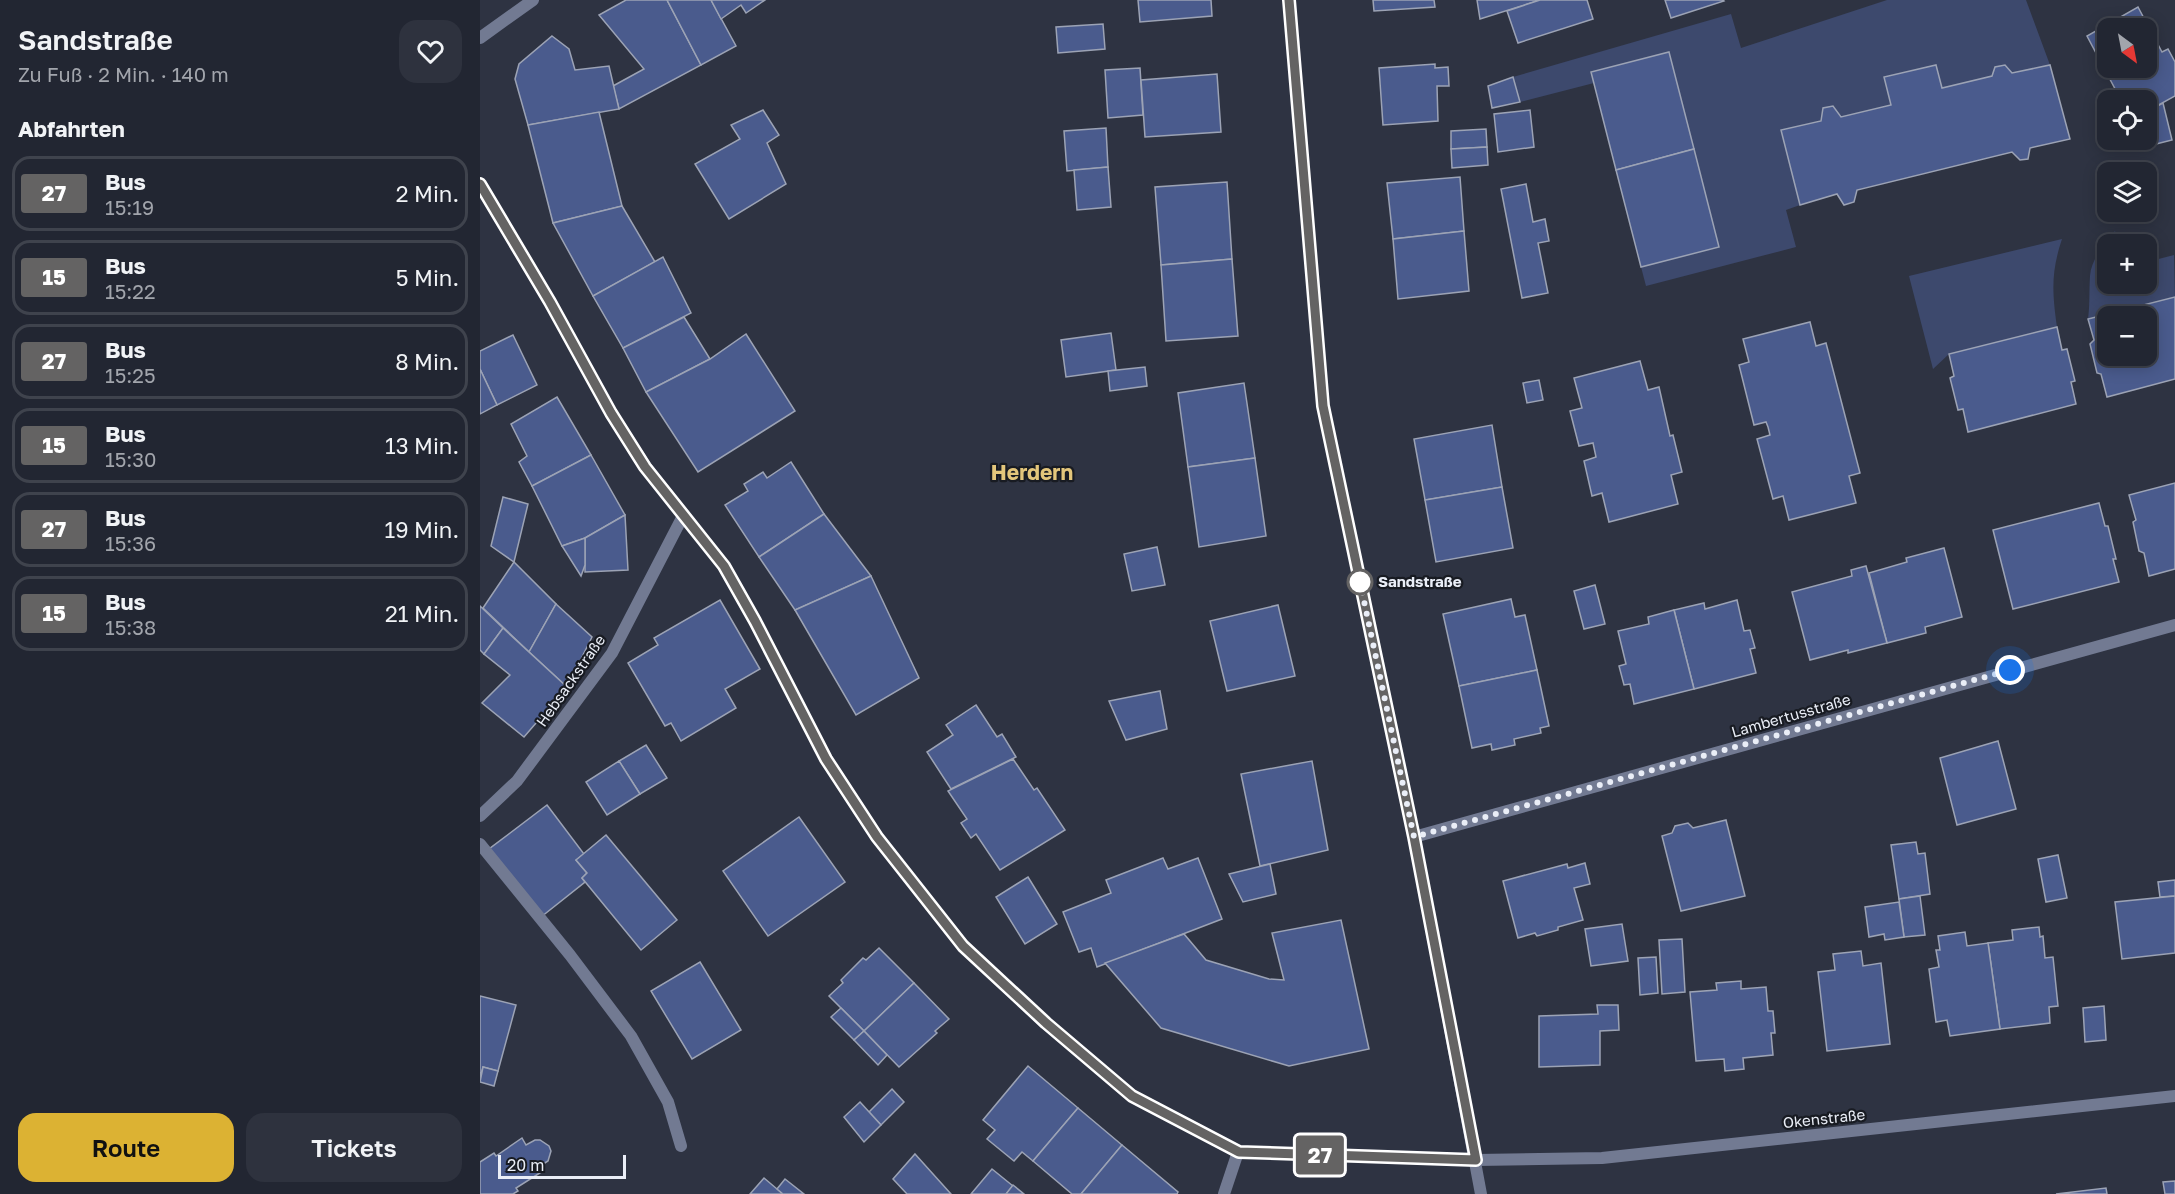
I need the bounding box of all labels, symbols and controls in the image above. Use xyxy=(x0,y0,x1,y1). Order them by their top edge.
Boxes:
north arrow xyxy=(2097,18,2157,78)
map controls xyxy=(2097,18,2157,366)
button: heart xyxy=(399,20,462,83)
text: Sandstraße xyxy=(18,23,173,56)
text: Zu Fuß · 2 Min. · 140 m xyxy=(18,62,229,86)
button: locate xyxy=(2097,90,2157,150)
text: Abfahrten xyxy=(18,115,125,142)
button: layers xyxy=(2097,162,2157,222)
text: Bus xyxy=(105,168,146,195)
text: 27 xyxy=(42,180,66,206)
text: 2 Min. xyxy=(396,180,459,207)
text: 15:19 xyxy=(105,195,154,219)
button: + xyxy=(2097,234,2157,294)
text: Bus xyxy=(105,252,146,279)
text: 15 xyxy=(42,264,66,290)
text: 5 Min. xyxy=(396,264,459,291)
text: 15:22 xyxy=(105,279,156,303)
button: − xyxy=(2097,306,2157,366)
text: Bus xyxy=(105,336,146,363)
text: 27 xyxy=(42,348,66,374)
text: 8 Min. xyxy=(395,348,459,375)
text: 15:25 xyxy=(105,363,156,387)
text: Bus xyxy=(105,420,146,447)
text: 15 xyxy=(42,432,66,458)
text: 13 Min. xyxy=(385,432,459,459)
text: 15:30 xyxy=(105,447,156,471)
district label: Herdern xyxy=(991,459,1073,485)
text: Bus xyxy=(105,504,146,531)
text: 27 xyxy=(42,516,66,542)
text: 19 Min. xyxy=(385,516,459,543)
text: 15:36 xyxy=(105,531,156,555)
marker: Sandstraße xyxy=(1347,569,1373,595)
place label: Sandstraße xyxy=(1378,572,1462,590)
text: Bus xyxy=(105,588,146,615)
text: 15 xyxy=(42,600,66,626)
text: 21 Min. xyxy=(385,600,459,627)
text: 15:38 xyxy=(105,615,156,639)
street label: Hebsackstraße xyxy=(532,631,609,730)
your location xyxy=(1995,655,2025,685)
street label: Lambertusstraße xyxy=(1729,689,1853,741)
street label: Okenstraße xyxy=(1782,1105,1866,1131)
button: Route xyxy=(18,1113,234,1182)
button: Tickets xyxy=(246,1113,462,1182)
line badge: 27 xyxy=(1293,1136,1347,1174)
text: 27 xyxy=(1308,1142,1332,1168)
scale bar xyxy=(498,1152,626,1180)
text: 20 m xyxy=(507,1155,544,1175)

